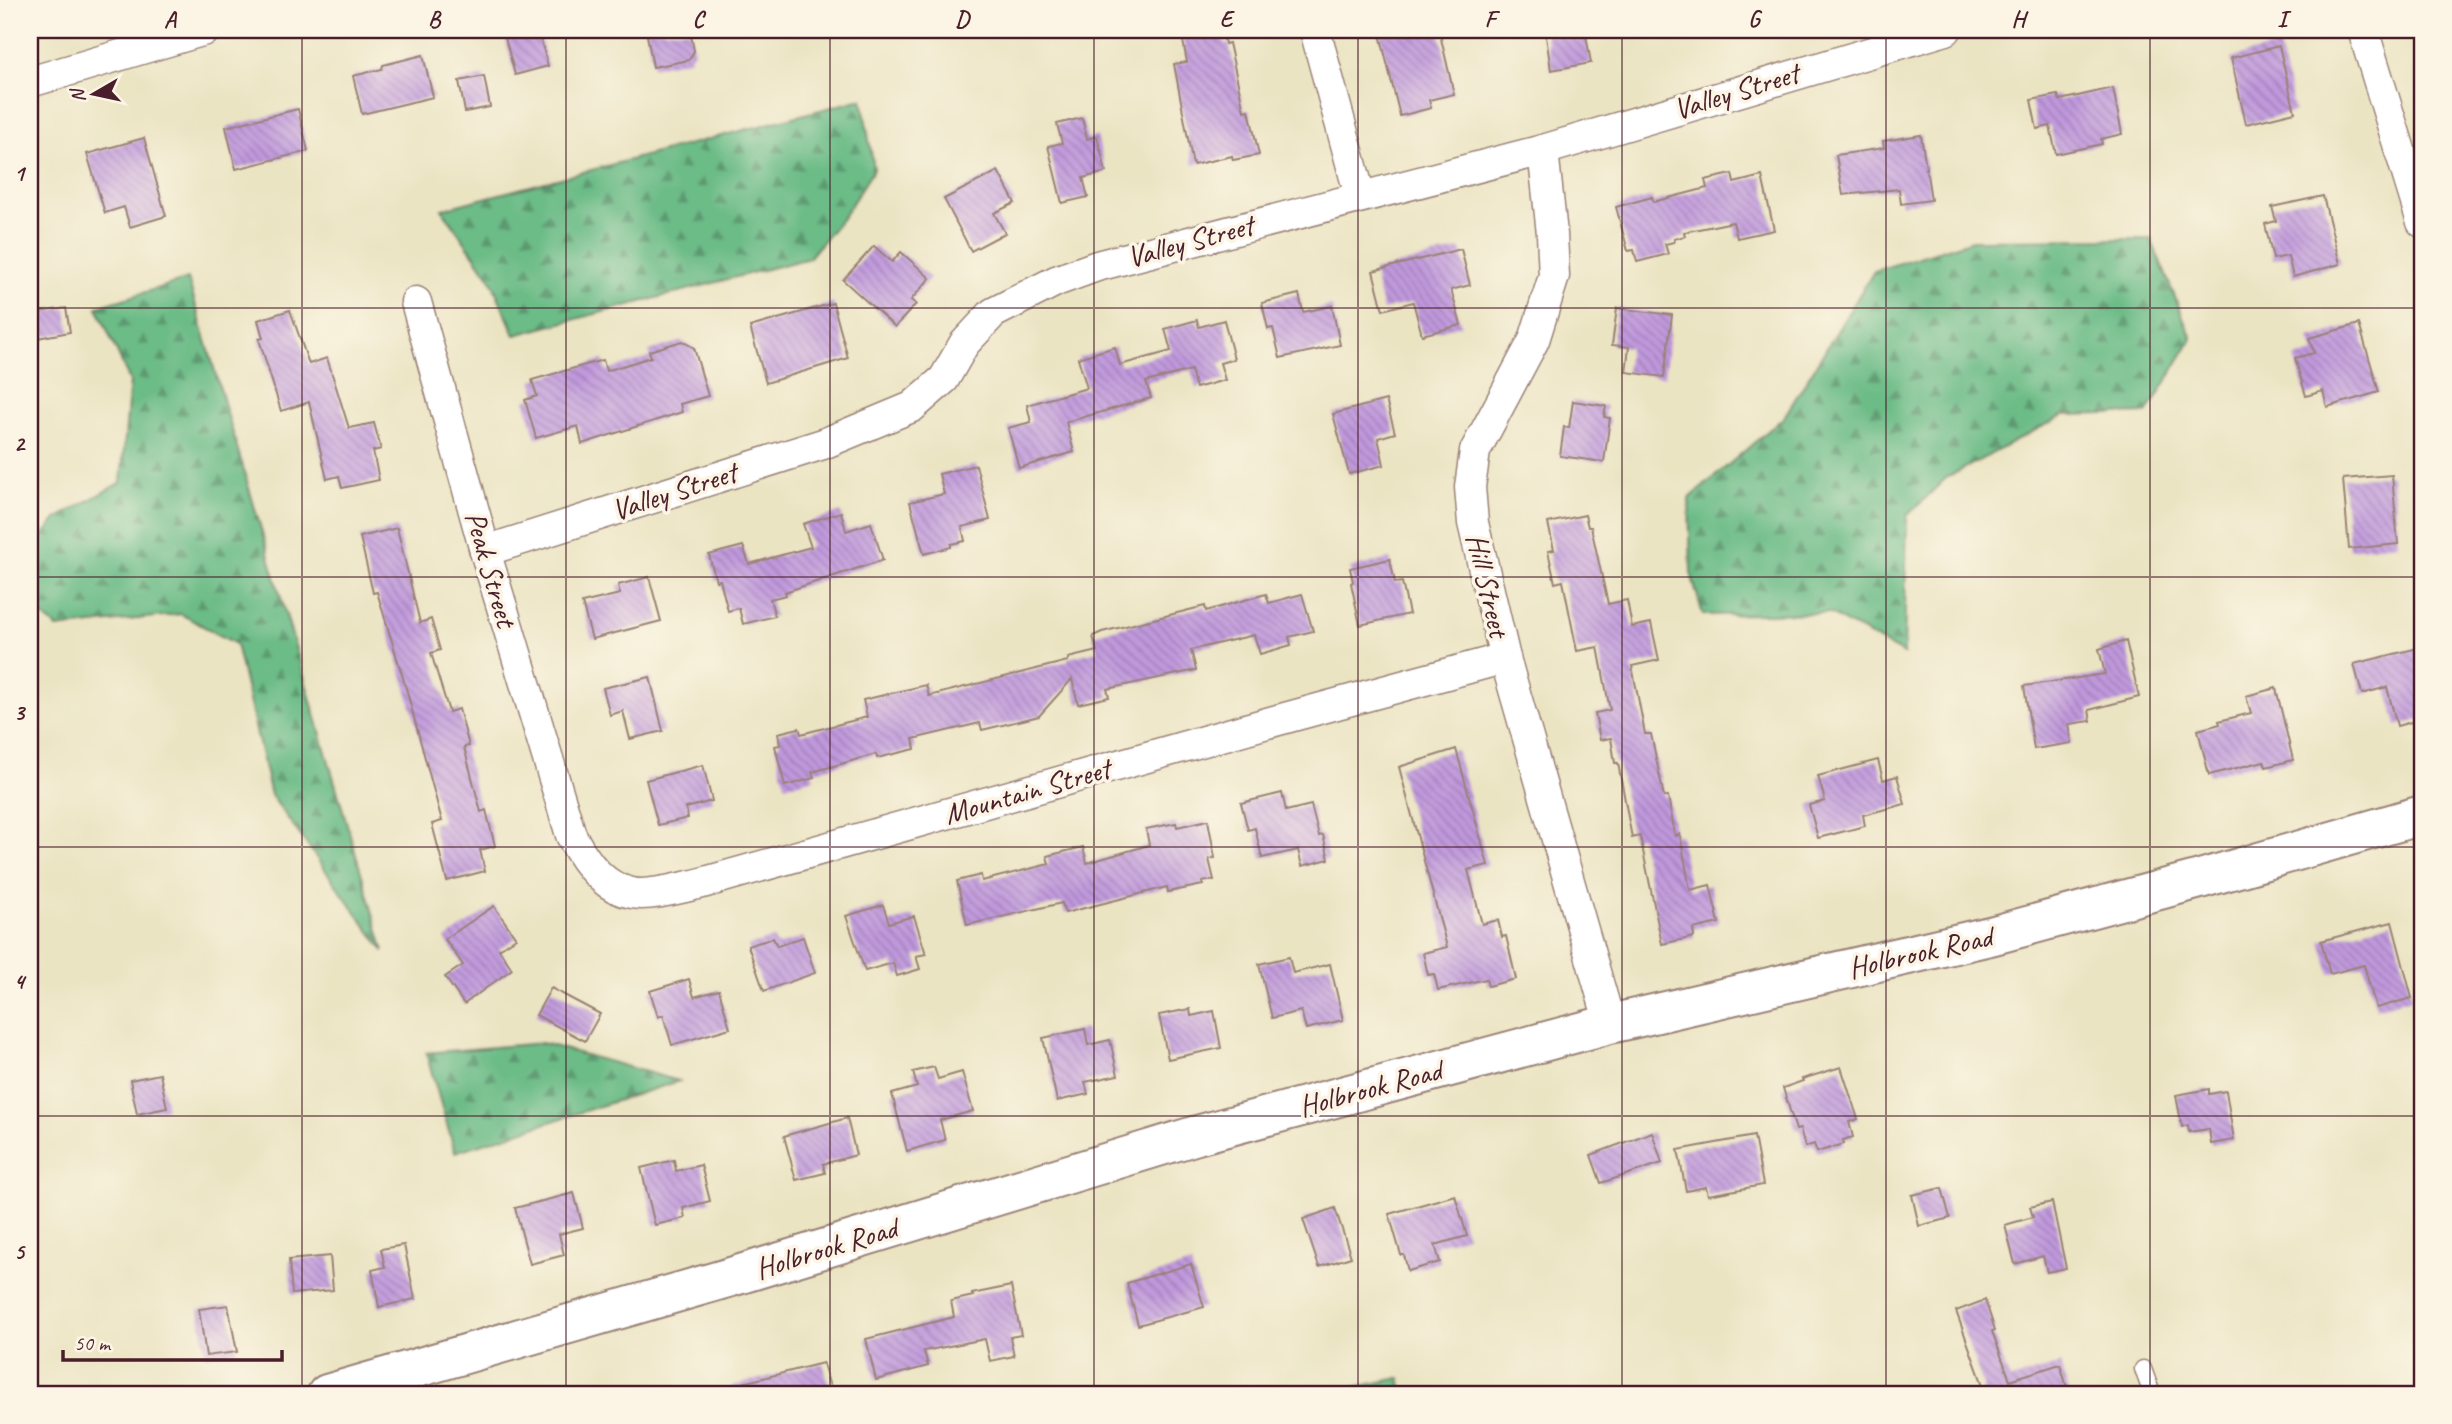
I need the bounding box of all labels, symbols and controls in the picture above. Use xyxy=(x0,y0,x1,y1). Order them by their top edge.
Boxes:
text: A xyxy=(164,5,178,34)
text: B xyxy=(428,5,442,34)
text: C xyxy=(693,5,707,34)
text: D xyxy=(955,5,971,34)
text: E xyxy=(1220,5,1236,34)
text: F xyxy=(1485,5,1501,34)
text: G xyxy=(1748,5,1763,34)
text: H xyxy=(2011,5,2029,34)
text: I xyxy=(2277,5,2292,34)
street label: Valley Street xyxy=(1669,53,1807,128)
north arrow xyxy=(60,60,130,130)
text: N xyxy=(65,86,91,104)
text: 1 xyxy=(14,159,27,188)
street label: Valley Street xyxy=(1123,205,1261,276)
text: 2 xyxy=(14,429,27,458)
street label: Valley Street xyxy=(607,452,745,529)
street label: Peak Street xyxy=(456,507,526,634)
street label: Hill Street xyxy=(1458,530,1519,643)
text: 3 xyxy=(14,698,27,727)
street label: Mountain Street xyxy=(940,748,1118,833)
street label: Holbrook Road xyxy=(1845,916,2000,987)
text: 4 xyxy=(14,967,27,996)
street label: Holbrook Road xyxy=(1295,1050,1449,1125)
street label: Holbrook Road xyxy=(751,1207,905,1288)
text: 5 xyxy=(14,1237,26,1266)
scale bar xyxy=(63,1319,282,1363)
text: 50 m xyxy=(74,1330,112,1356)

